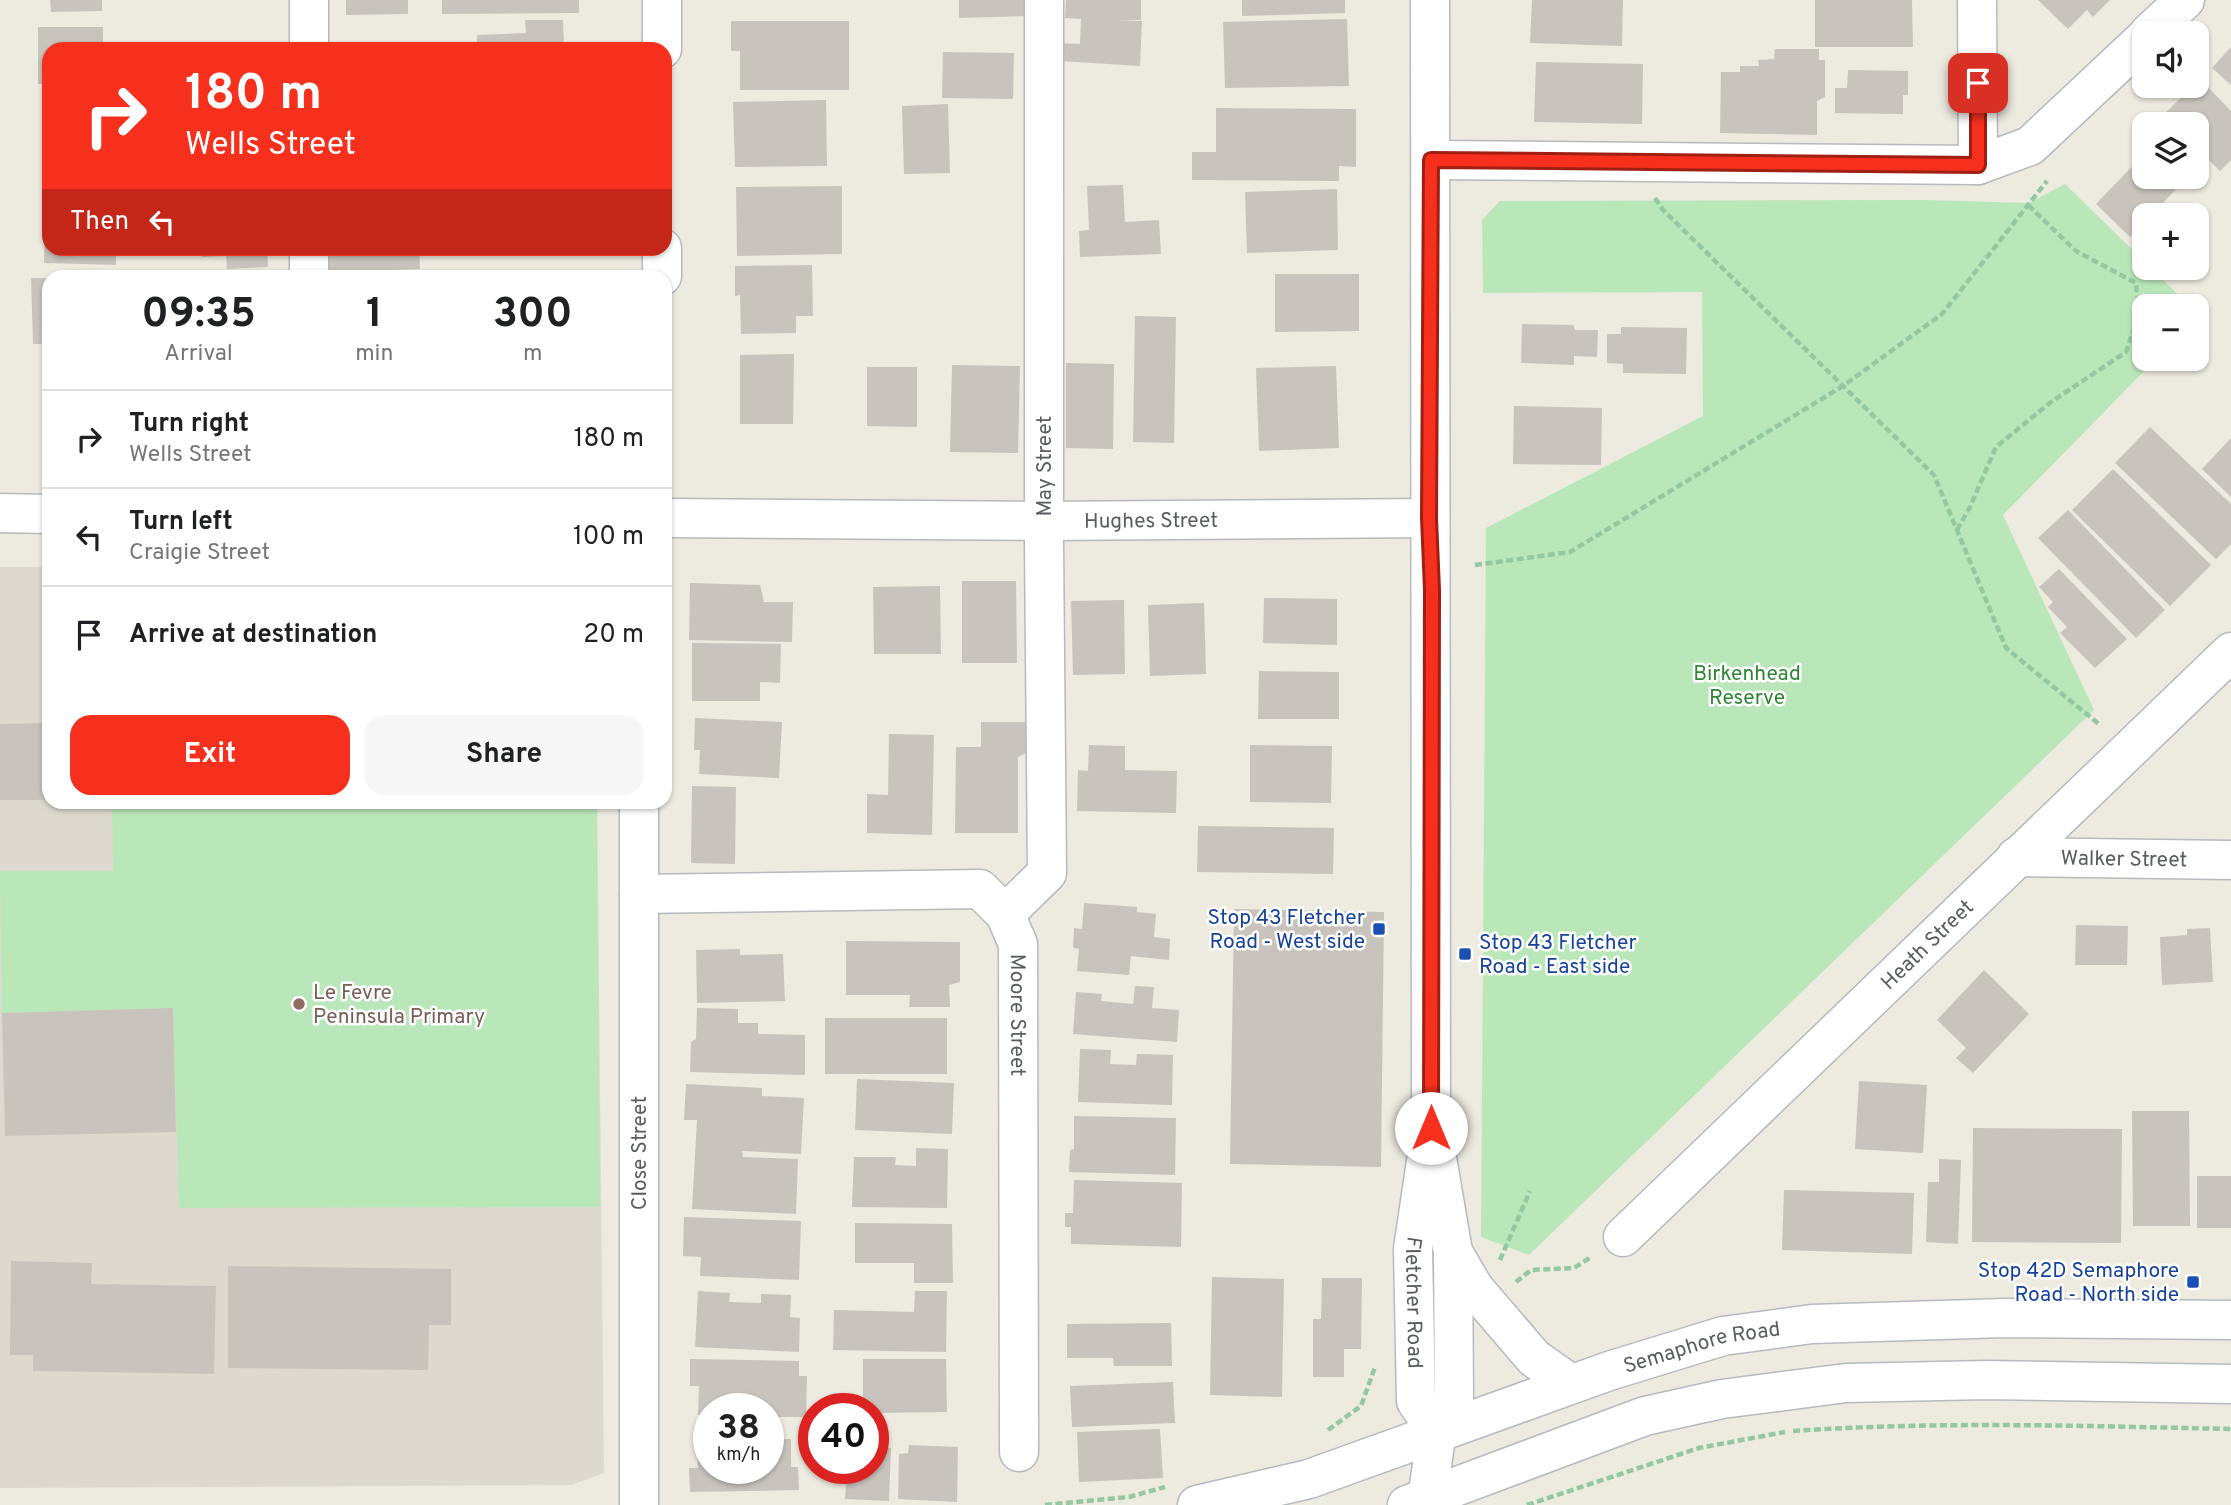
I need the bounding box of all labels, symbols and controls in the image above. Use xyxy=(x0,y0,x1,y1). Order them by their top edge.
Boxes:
map controls xyxy=(2132,21,2209,371)
button: sound xyxy=(2132,21,2209,98)
pin xyxy=(1948,53,2008,113)
icon: arrive xyxy=(1959,64,1997,102)
text: 180 m xyxy=(185,65,322,127)
icon: right xyxy=(70,70,161,161)
button: layers xyxy=(2132,112,2209,189)
text: Wells Street xyxy=(185,126,356,166)
icon: left xyxy=(143,203,181,241)
button: + xyxy=(2132,203,2209,280)
text: Then xyxy=(70,206,129,239)
text: 09:35 xyxy=(141,289,256,342)
text: 1 xyxy=(366,289,383,342)
text: 300 xyxy=(493,289,573,342)
button: − xyxy=(2132,294,2209,371)
text: Arrival xyxy=(164,340,233,369)
text: min xyxy=(355,340,393,369)
text: m xyxy=(523,340,542,369)
text: Turn right xyxy=(129,408,249,441)
street label: May Street xyxy=(1032,415,1059,517)
icon: right xyxy=(70,420,108,458)
text: 180 m xyxy=(574,423,644,456)
text: Wells Street xyxy=(129,441,252,470)
text: Turn left xyxy=(129,506,233,539)
street label: Hughes Street xyxy=(1084,508,1218,536)
icon: left xyxy=(70,518,108,556)
text: 100 m xyxy=(573,521,644,554)
text: Craigie Street xyxy=(129,539,270,568)
icon: arrive xyxy=(70,616,108,654)
text: Arrive at destination xyxy=(129,619,377,652)
text: 20 m xyxy=(583,619,644,652)
park label: Birkenhead Reserve xyxy=(1693,661,1801,712)
button: Exit xyxy=(70,715,350,795)
button: Share xyxy=(364,715,644,795)
street label: Walker Street xyxy=(2060,846,2188,874)
street label: Heath Street xyxy=(1876,895,1980,996)
place label: Stop 43 Fletcher Road - West side xyxy=(1207,905,1365,956)
marker: Stop 43 Fletcher Road - West side xyxy=(1371,921,1387,937)
place label: Stop 43 Fletcher Road - East side xyxy=(1479,930,1637,981)
marker: Stop 43 Fletcher Road - East side xyxy=(1457,946,1473,962)
street label: Moore Street xyxy=(1003,954,1030,1076)
place label: Le Fevre Peninsula Primary xyxy=(313,980,485,1031)
marker: Le Fevre Peninsula Primary xyxy=(291,996,307,1012)
position arrow xyxy=(1394,1091,1468,1165)
street label: Close Street xyxy=(627,1096,654,1210)
street label: Fletcher Road xyxy=(1398,1235,1427,1369)
place label: Stop 42D Semaphore Road - North side xyxy=(1978,1258,2179,1309)
marker: Stop 42D Semaphore Road - North side xyxy=(2185,1274,2201,1290)
street label: Semaphore Road xyxy=(1620,1316,1782,1381)
speed limit sign: 40 xyxy=(798,1393,889,1484)
text: 38 xyxy=(717,1407,760,1451)
text: km/h xyxy=(717,1444,760,1467)

